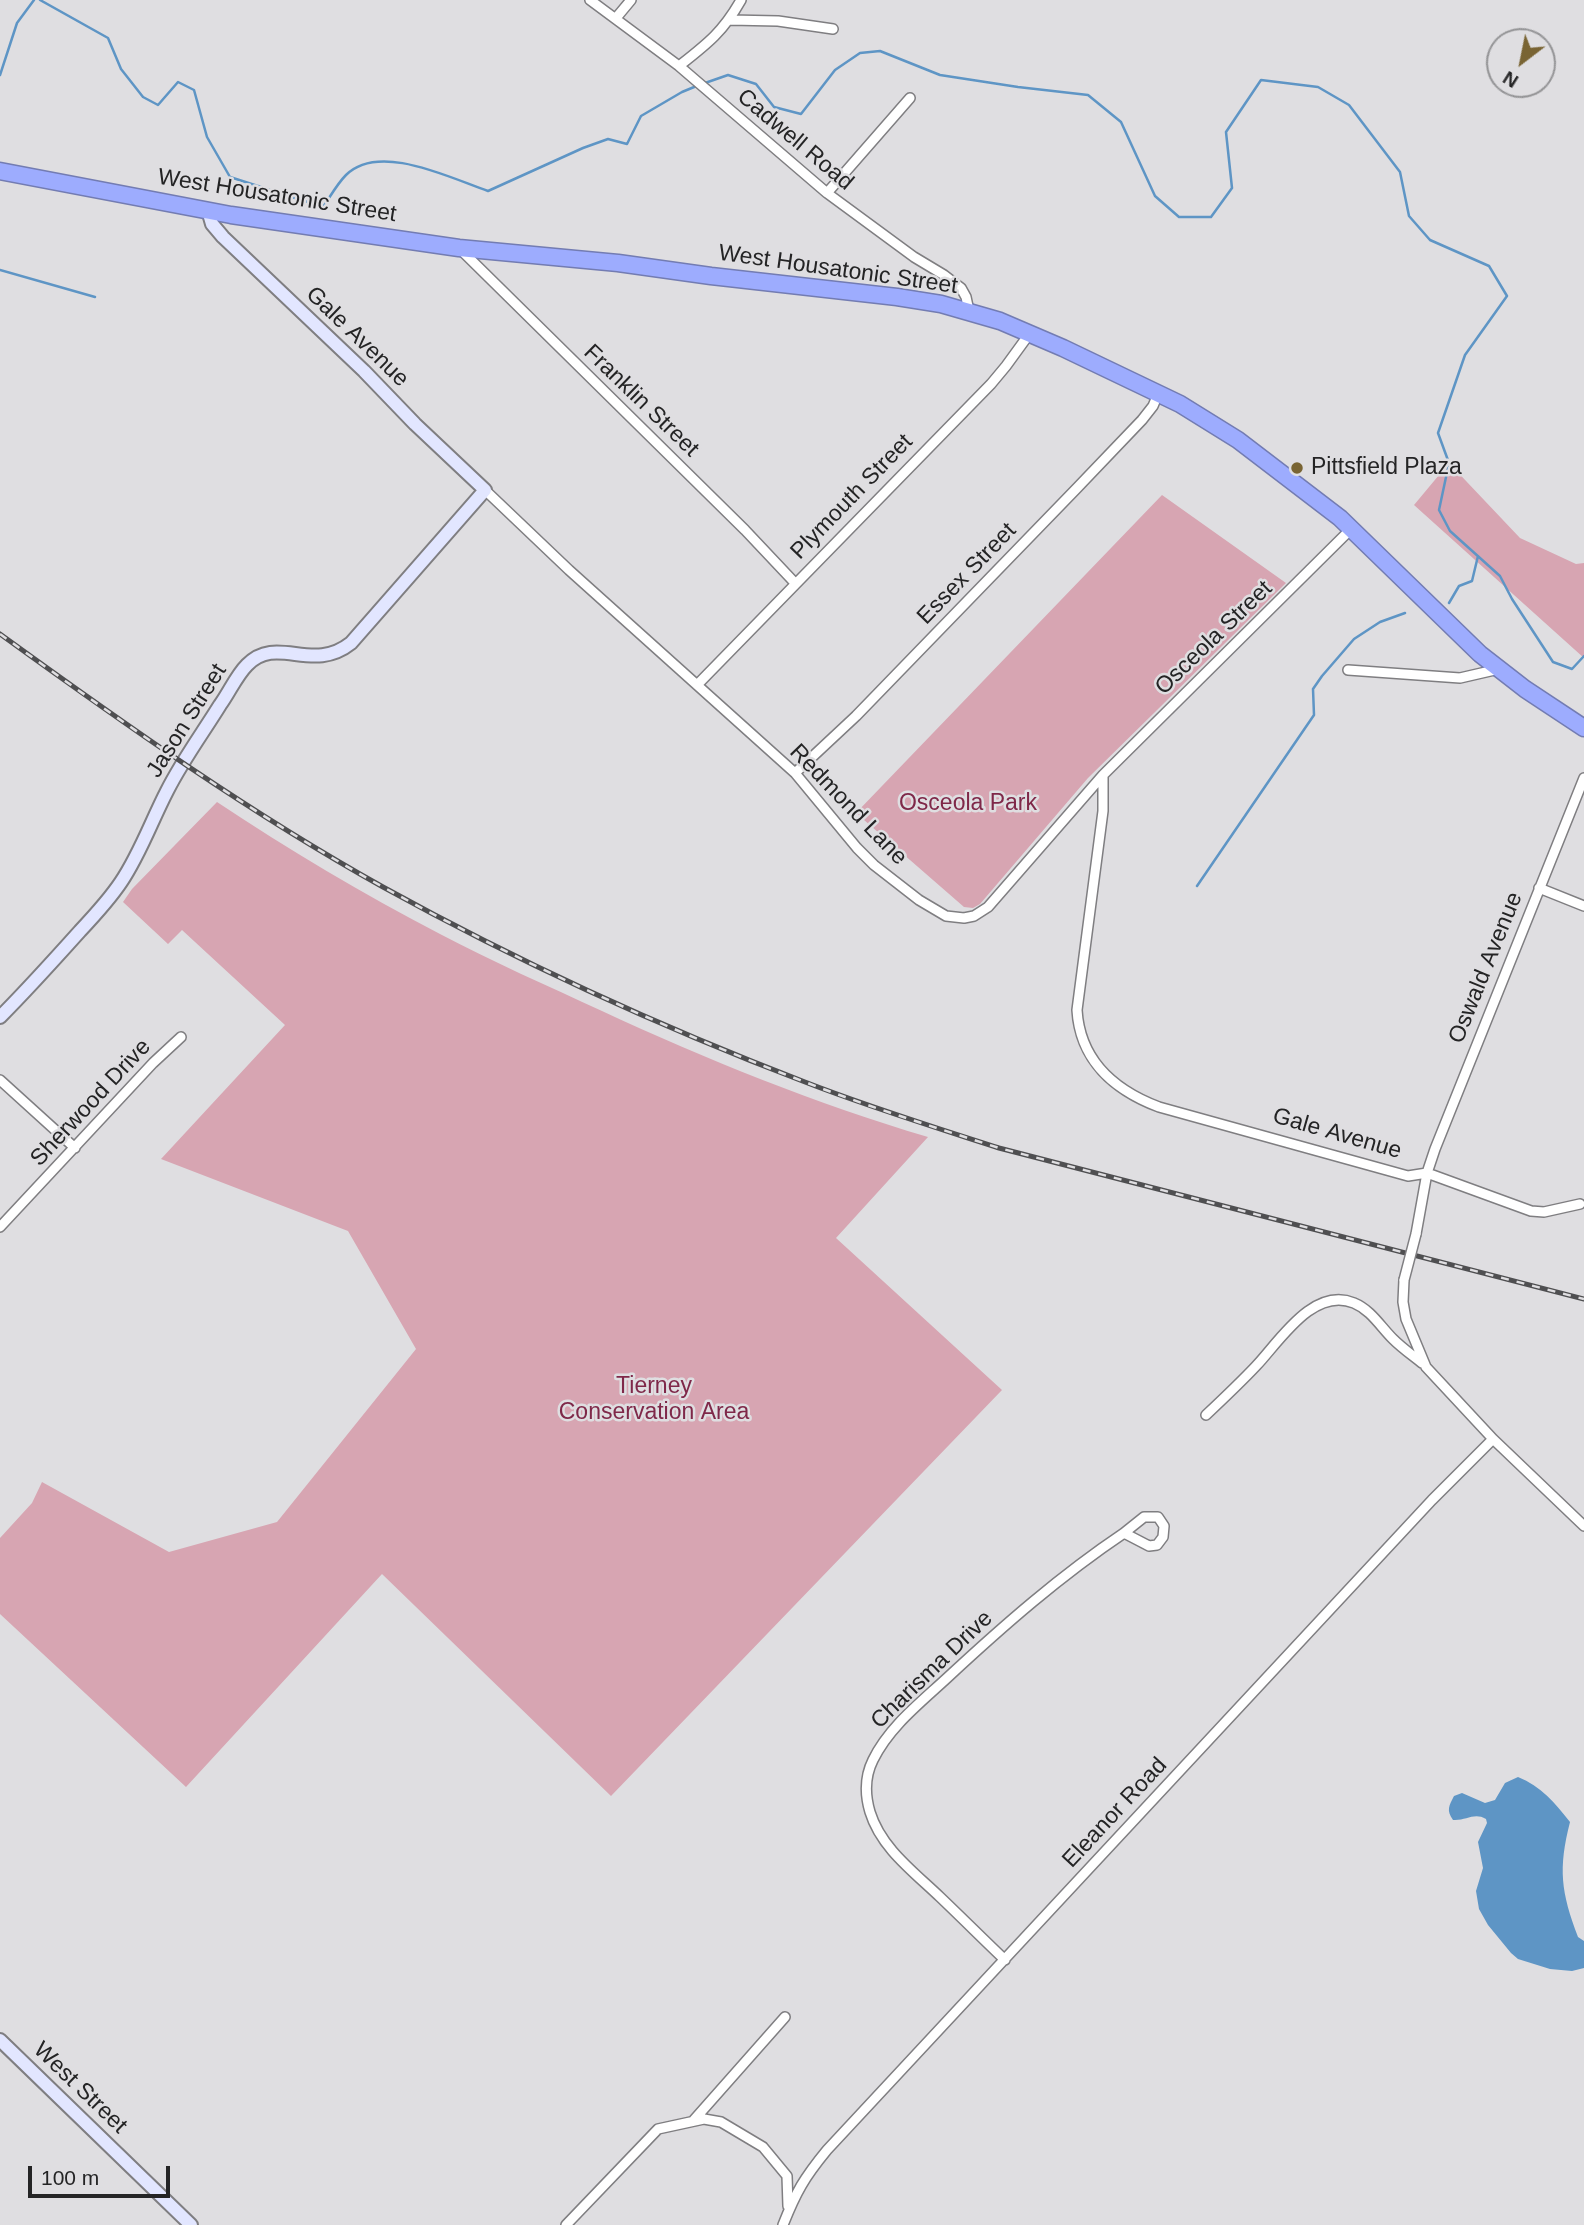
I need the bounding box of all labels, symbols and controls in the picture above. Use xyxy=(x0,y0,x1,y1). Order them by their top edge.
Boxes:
north arrow xyxy=(1486,28,1556,98)
text: N xyxy=(1499,67,1522,92)
street label: Cadwell Road xyxy=(731,83,859,197)
street label: West Housatonic Street xyxy=(156,164,398,228)
street label: West Housatonic Street xyxy=(717,240,959,300)
street label: Gale Avenue xyxy=(300,281,414,393)
street label: Franklin Street xyxy=(578,339,704,463)
street label: Plymouth Street xyxy=(785,429,919,565)
place label: Pittsfield Plaza xyxy=(1311,454,1462,482)
marker: Pittsfield Plaza xyxy=(1289,460,1305,476)
street label: Essex Street xyxy=(912,518,1022,630)
street label: Osceola Street xyxy=(1150,575,1278,701)
street label: Jason Street xyxy=(141,659,233,783)
street label: Redmond Lane xyxy=(783,739,913,871)
park label: Osceola Park xyxy=(899,790,1037,818)
street label: Oswald Avenue xyxy=(1443,888,1529,1048)
street label: Sherwood Drive xyxy=(25,1034,157,1172)
street label: Gale Avenue xyxy=(1269,1102,1405,1166)
park label: Tierney Conservation Area xyxy=(559,1373,749,1427)
street label: Charisma Drive xyxy=(865,1605,999,1735)
street label: Eleanor Road xyxy=(1057,1752,1173,1874)
street label: West Street xyxy=(27,2036,133,2140)
scale bar xyxy=(32,2152,173,2196)
text: 100 m xyxy=(41,2166,99,2189)

